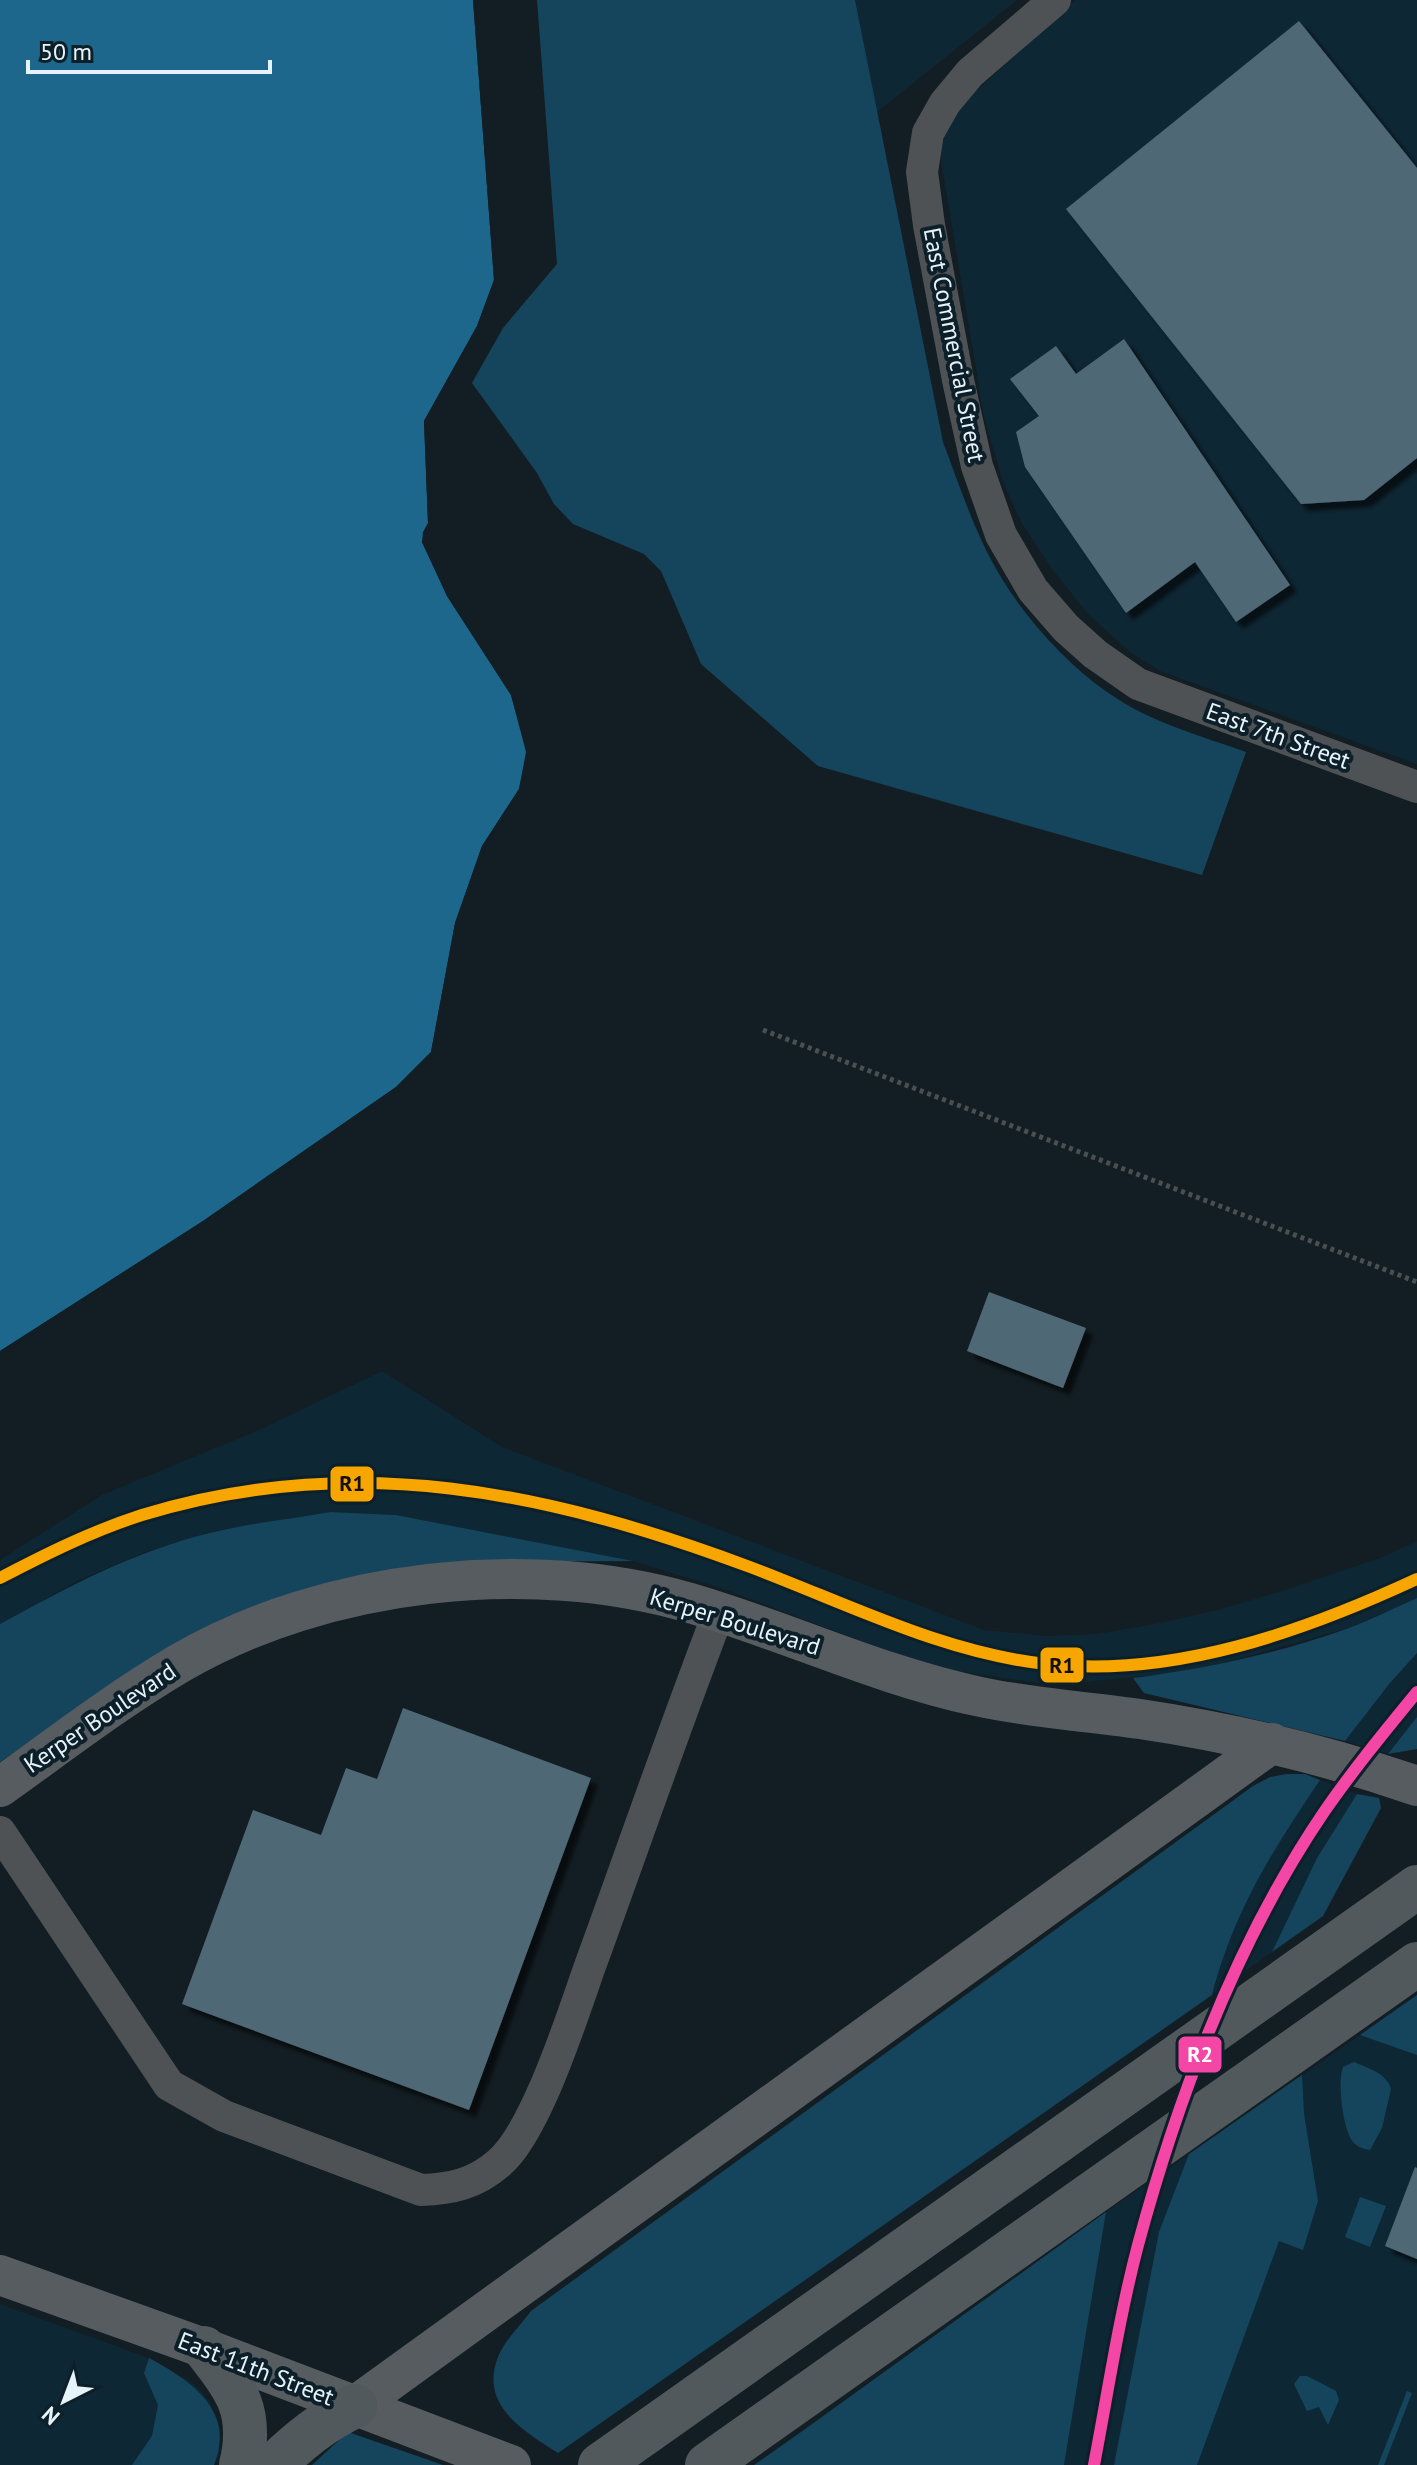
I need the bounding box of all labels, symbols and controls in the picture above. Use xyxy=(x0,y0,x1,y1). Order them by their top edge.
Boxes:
scale bar xyxy=(28,24,270,74)
text: 50 m xyxy=(40,36,92,67)
street label: East Commercial Street xyxy=(917,225,992,465)
street label: East 7th Street xyxy=(1202,695,1354,776)
line badge: R1 xyxy=(329,1465,375,1503)
text: R1 xyxy=(339,1469,365,1497)
street label: Kerper Boulevard xyxy=(646,1581,824,1662)
line badge: R1 xyxy=(1039,1646,1085,1684)
text: R1 xyxy=(1049,1651,1075,1679)
street label: Kerper Boulevard xyxy=(18,1655,182,1780)
line badge: R2 xyxy=(1177,2035,1223,2074)
text: R2 xyxy=(1187,2040,1213,2068)
street label: East 11th Street xyxy=(174,2325,339,2412)
north arrow xyxy=(24,2361,104,2441)
text: N xyxy=(36,2401,65,2431)

